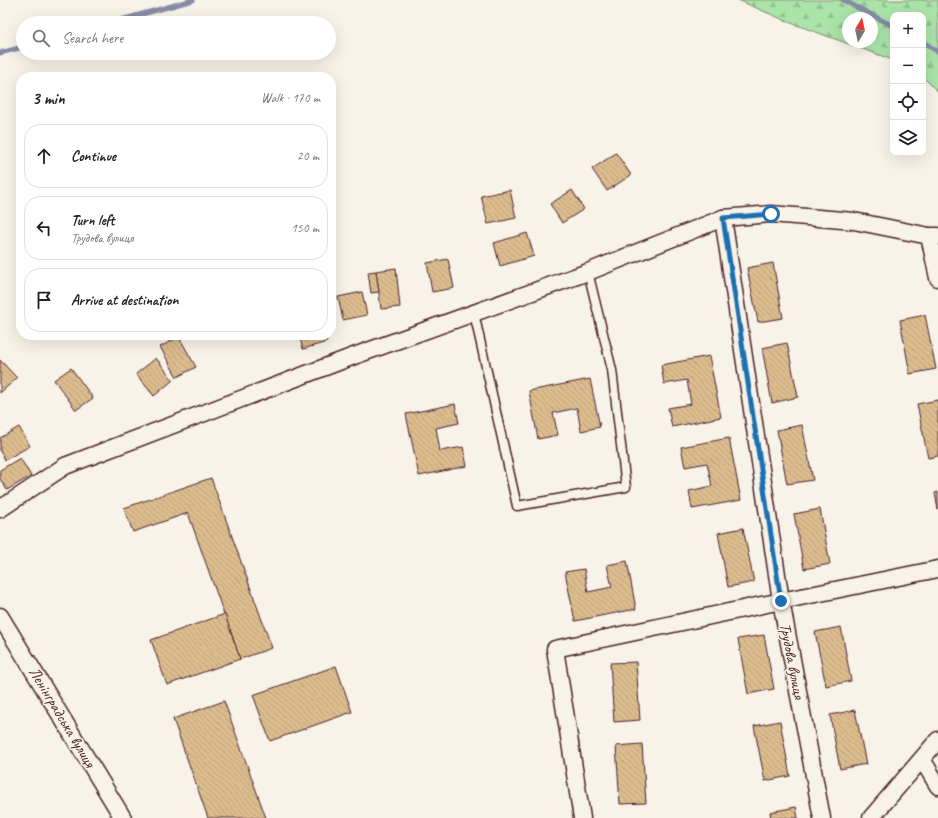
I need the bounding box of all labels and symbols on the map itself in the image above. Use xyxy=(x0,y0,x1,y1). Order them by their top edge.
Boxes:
north arrow xyxy=(842,12,878,48)
route start xyxy=(762,205,780,223)
route end xyxy=(772,592,790,610)
street label: Трудова вулиця xyxy=(775,621,809,702)
street label: Ленінградська вулиця xyxy=(24,663,100,772)

